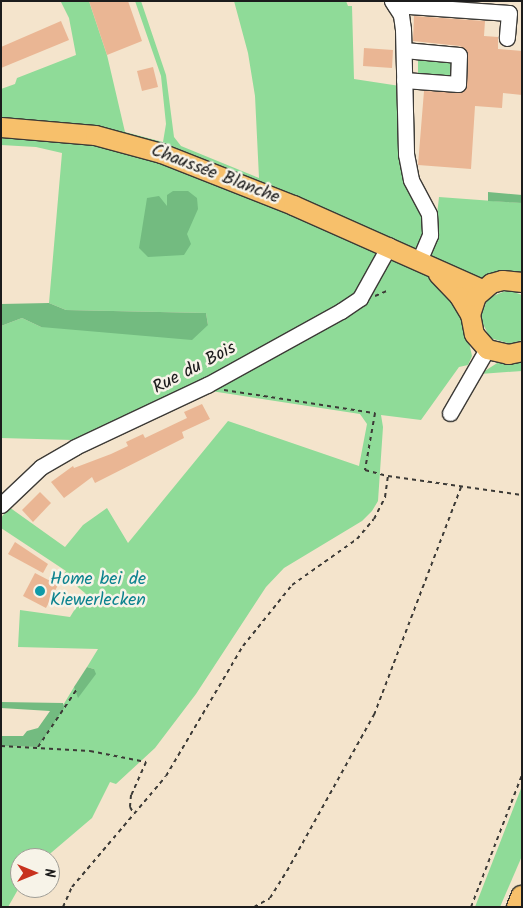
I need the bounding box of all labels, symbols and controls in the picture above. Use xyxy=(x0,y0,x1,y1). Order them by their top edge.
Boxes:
street label: Chaussée Blanche xyxy=(148,141,282,209)
street label: Rue du Bois xyxy=(150,338,240,400)
place label: Home bei de Kiewerlecken xyxy=(50,570,146,612)
marker: Home bei de Kiewerlecken xyxy=(34,585,46,597)
north arrow xyxy=(10,848,60,898)
text: N xyxy=(38,869,60,877)

